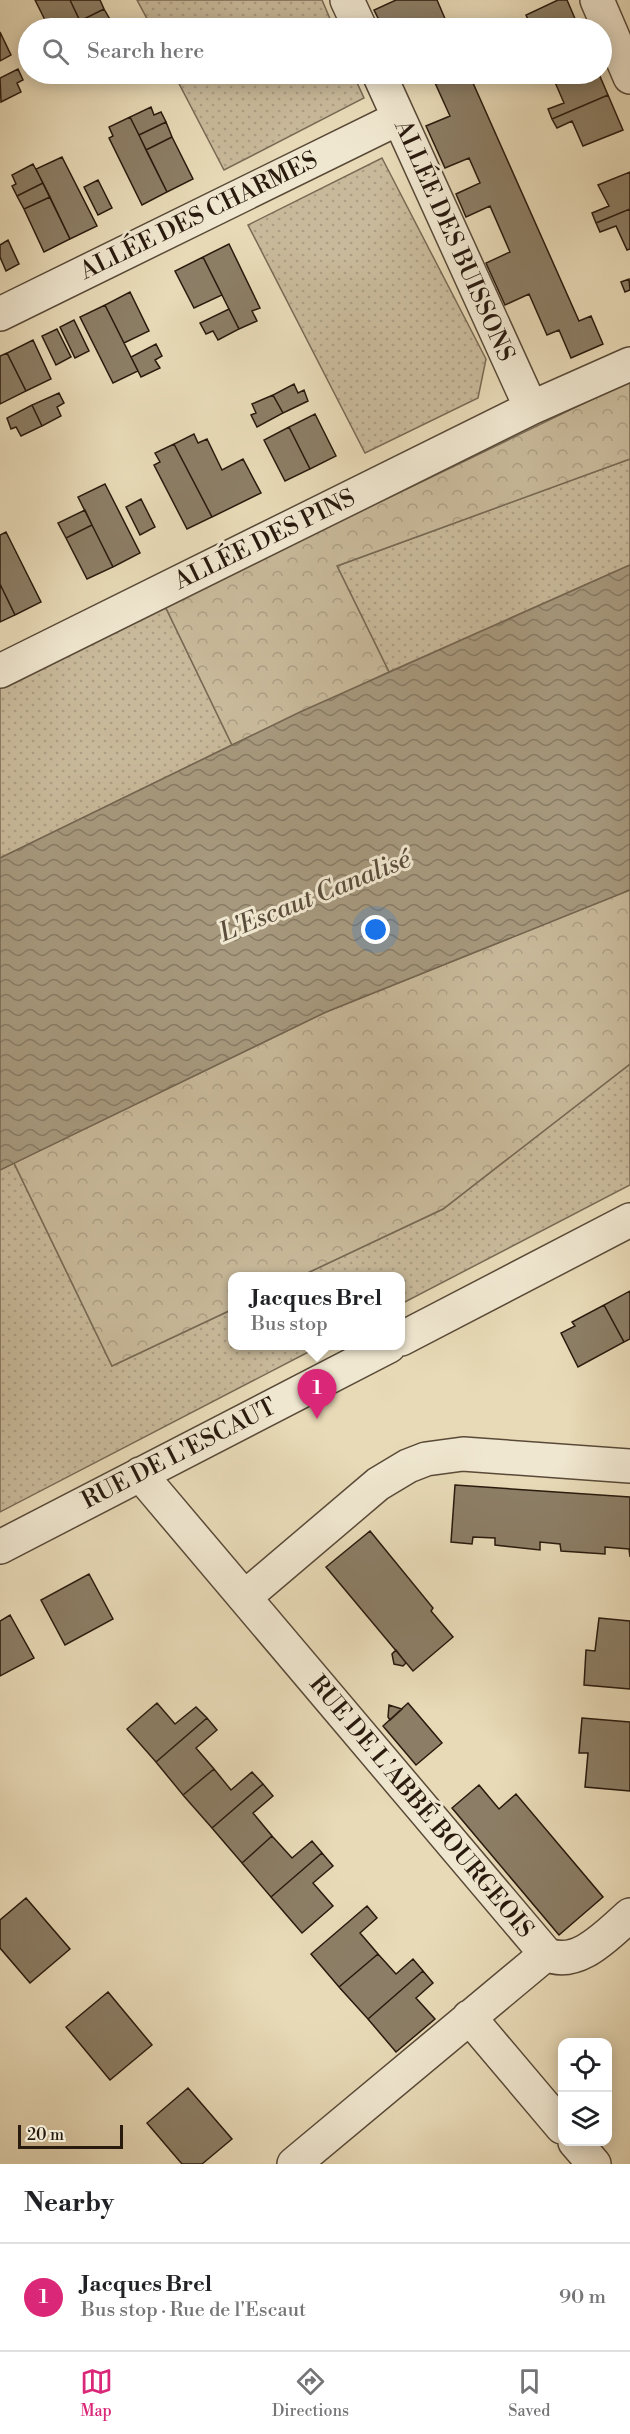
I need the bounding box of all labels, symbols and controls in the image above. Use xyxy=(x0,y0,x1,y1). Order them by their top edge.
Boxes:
search box xyxy=(18,18,612,84)
icon: search xyxy=(39,35,72,68)
text: Search here xyxy=(87,38,204,65)
street label: ALLÉE DES BUISSONS xyxy=(387,114,522,366)
street label: ALLÉE DES CHARMES xyxy=(74,144,323,287)
street label: ALLÉE DES PINS xyxy=(168,482,360,597)
water label: L'Escaut Canalisé xyxy=(214,842,417,949)
your location xyxy=(361,915,390,944)
popup xyxy=(228,1272,405,1350)
text: Jacques Brel xyxy=(251,1285,382,1312)
text: Bus stop xyxy=(251,1312,328,1337)
pin: 1 xyxy=(298,1370,336,1419)
street label: RUE DE L'ESCAUT xyxy=(77,1392,281,1516)
street label: RUE DE L'ABBÉ BOURGEOIS xyxy=(302,1669,540,1944)
map controls xyxy=(558,2038,612,2146)
button: locate xyxy=(558,2038,612,2092)
button: layers xyxy=(558,2092,612,2146)
scale bar xyxy=(18,2122,123,2150)
text: 20 m xyxy=(27,2125,64,2145)
text: Nearby xyxy=(24,2187,114,2219)
text: Jacques Brel xyxy=(81,2271,212,2298)
text: 1 xyxy=(39,2285,48,2310)
text: 90 m xyxy=(559,2285,606,2310)
text: Bus stop · Rue de l'Escaut xyxy=(81,2298,306,2323)
tab: Map xyxy=(80,2365,113,2421)
tab: Directions xyxy=(272,2365,349,2421)
tab: Saved xyxy=(508,2365,550,2421)

